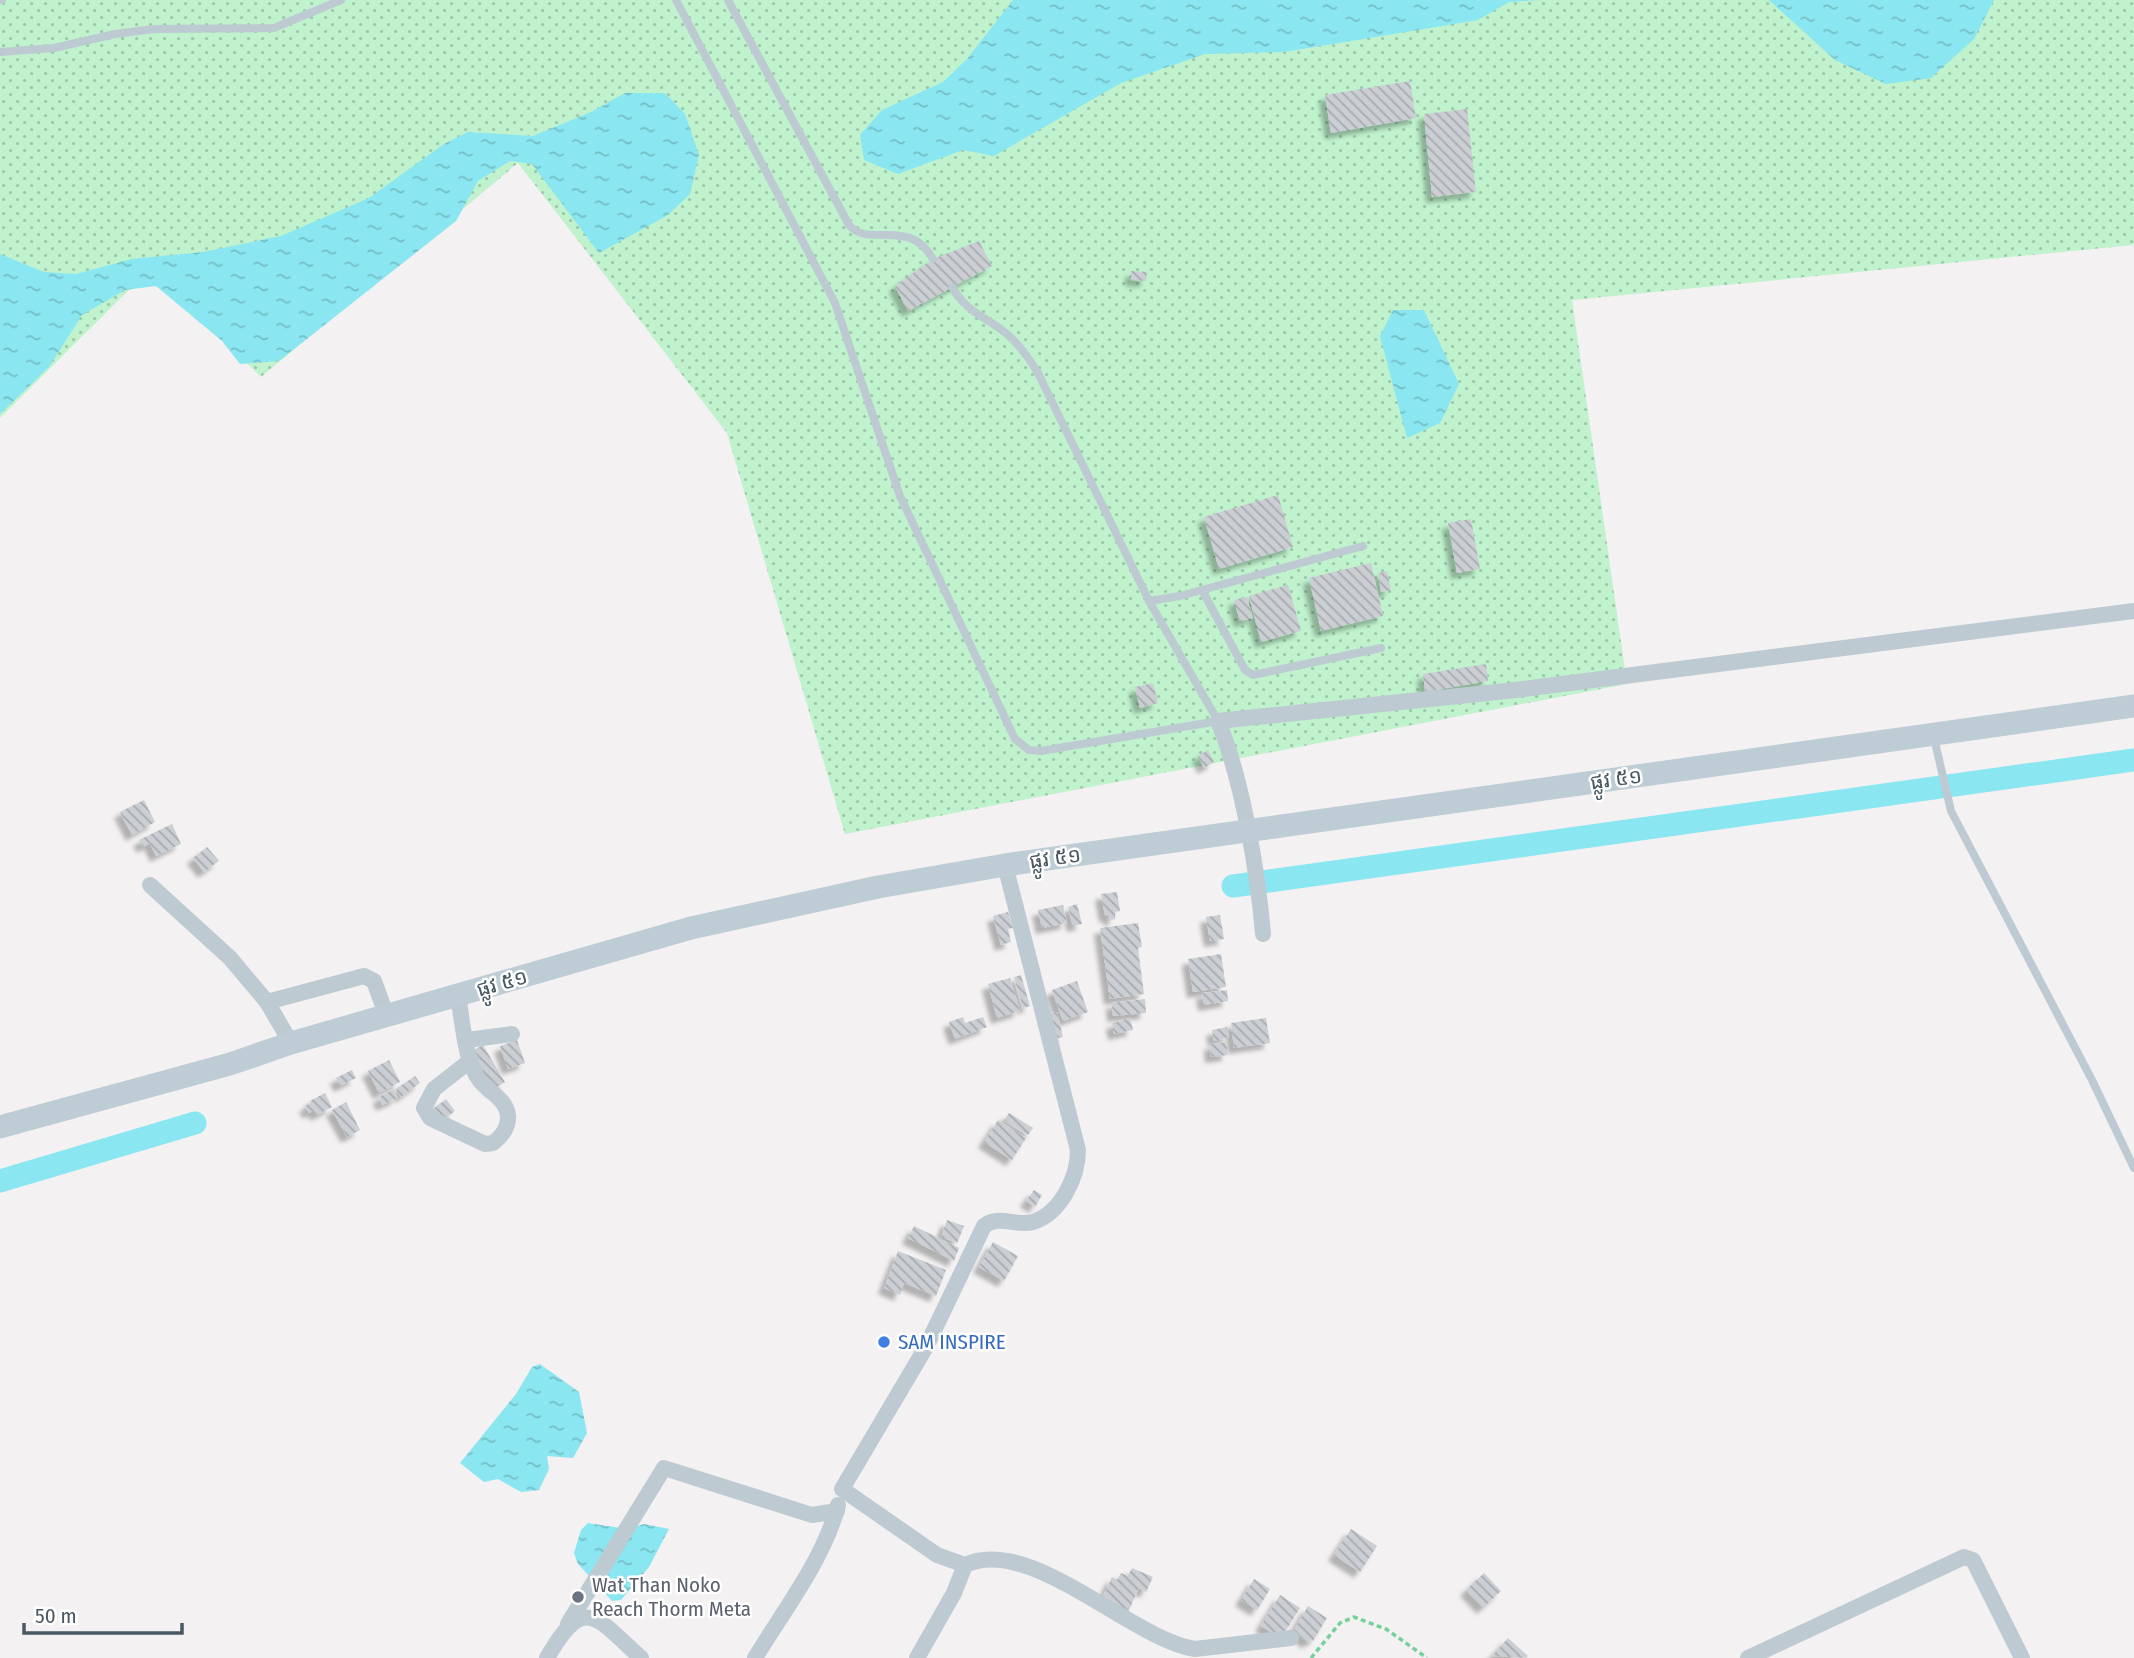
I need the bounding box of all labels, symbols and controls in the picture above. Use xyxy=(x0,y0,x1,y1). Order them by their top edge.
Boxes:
street label: ផ្លូវ ៥១ xyxy=(1589,763,1644,802)
street label: ផ្លូវ ៥១ xyxy=(1028,842,1083,881)
street label: ផ្លូវ ៥១ xyxy=(474,963,532,1009)
place label: SAM INSPIRE xyxy=(898,1329,1006,1355)
marker: SAM INSPIRE xyxy=(876,1334,892,1350)
place label: Wat Than Noko Reach Thorm Meta xyxy=(592,1572,751,1622)
marker: Wat Than Noko Reach Thorm Meta xyxy=(570,1589,586,1605)
scale bar xyxy=(24,1592,182,1636)
text: 50 m xyxy=(35,1603,77,1629)

